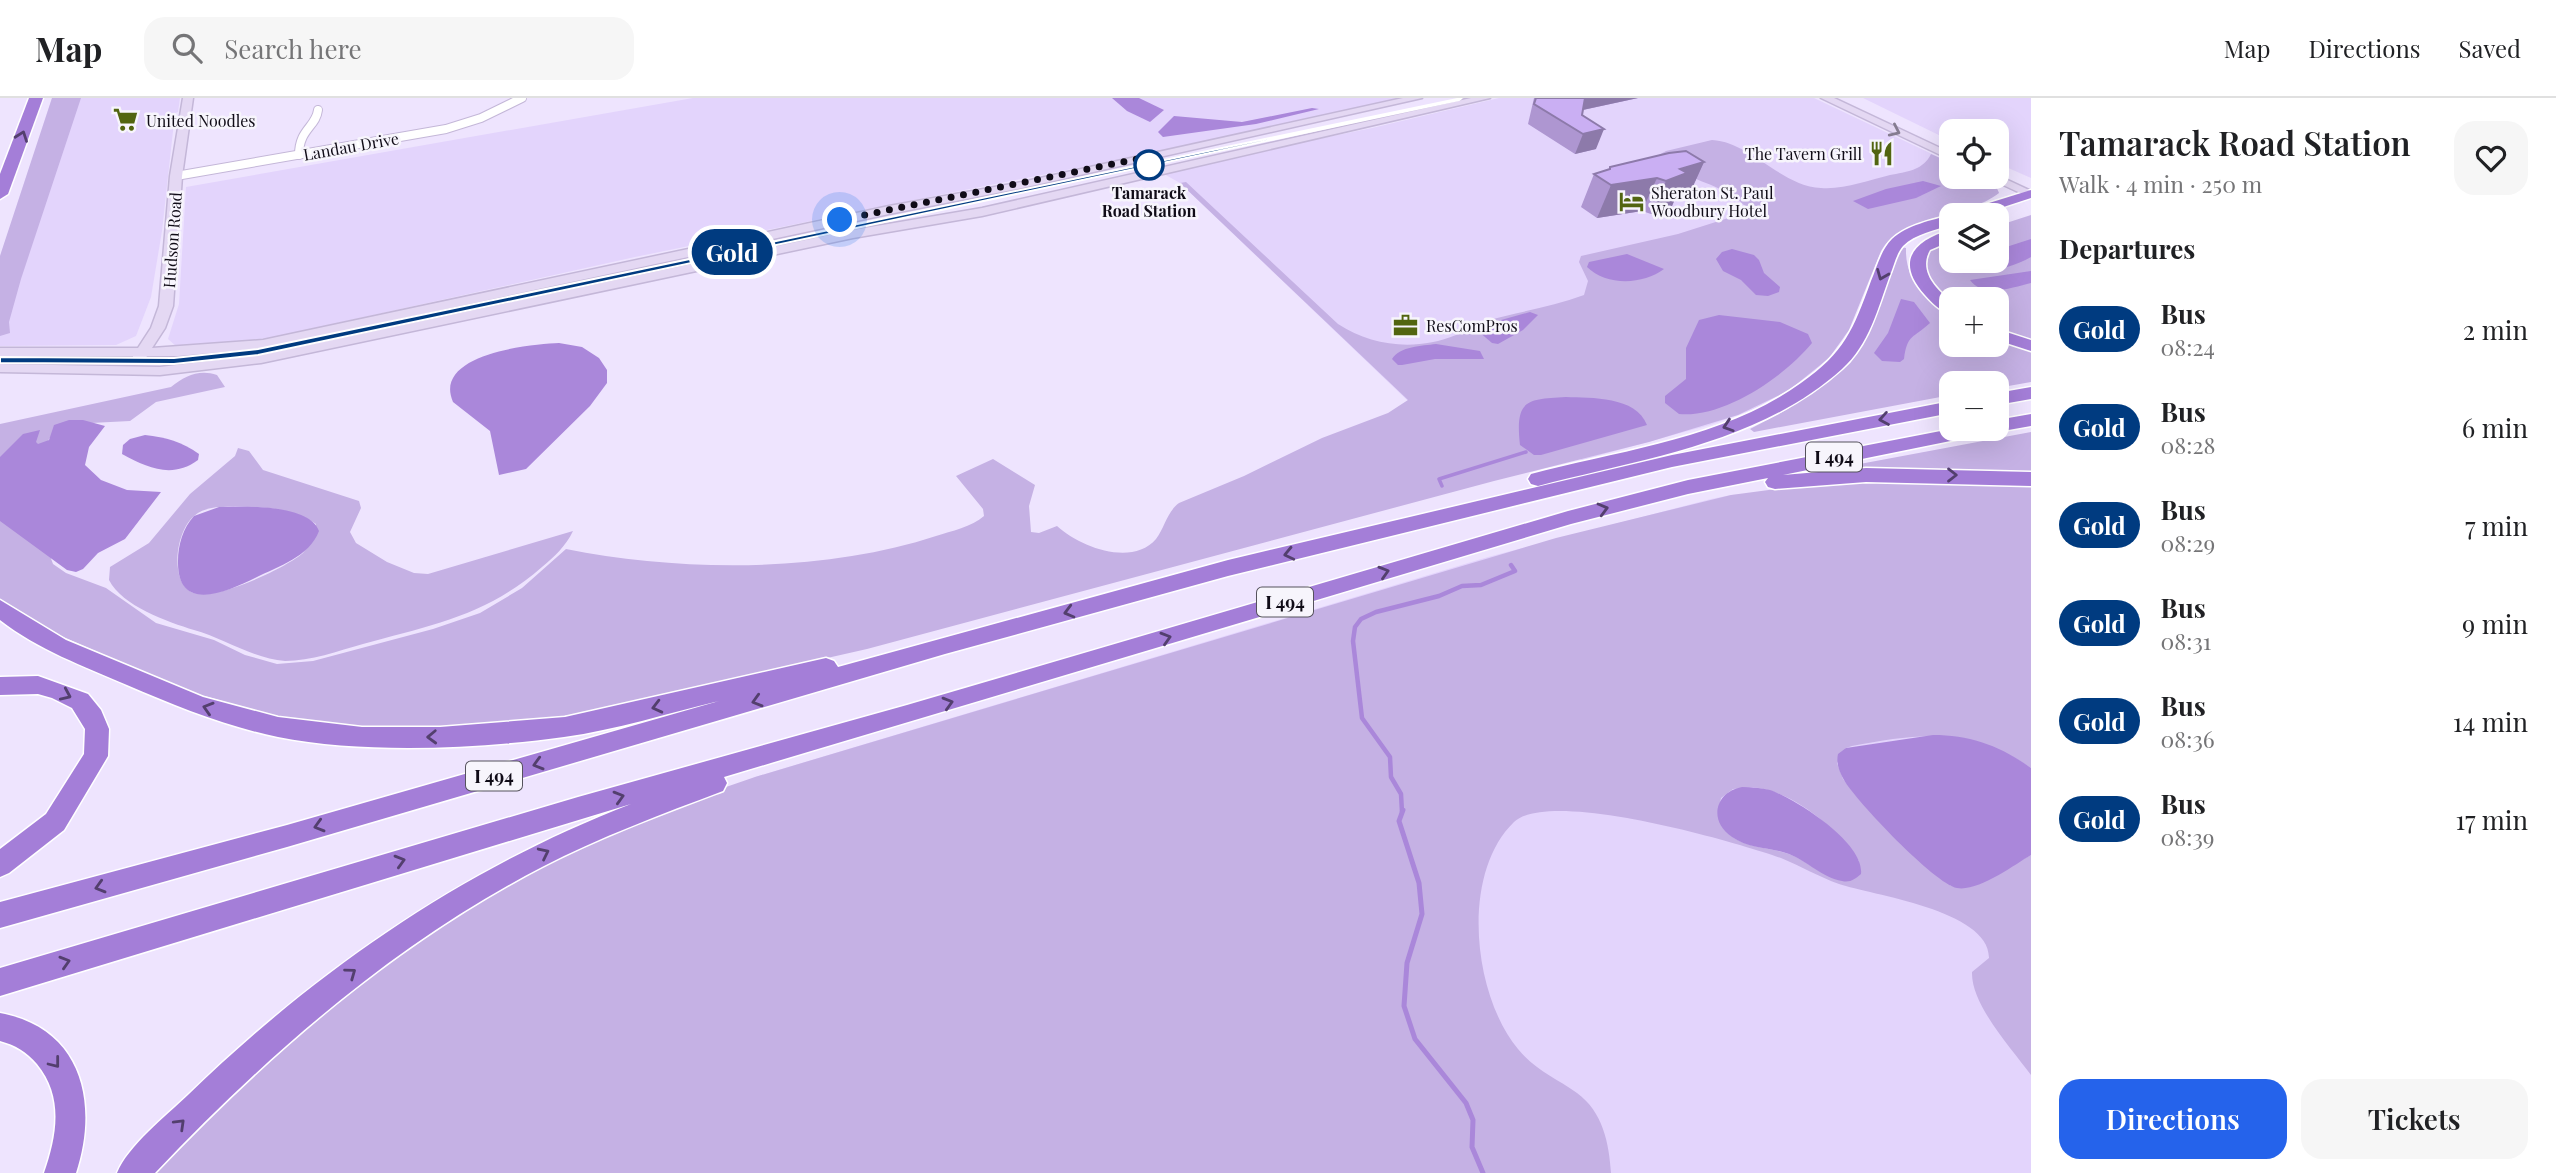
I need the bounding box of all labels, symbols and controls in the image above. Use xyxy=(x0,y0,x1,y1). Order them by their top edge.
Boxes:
search box xyxy=(144,17,634,80)
text: Map xyxy=(35,26,102,70)
icon: search xyxy=(168,29,206,67)
text: Search here xyxy=(224,31,362,66)
text: Map xyxy=(2224,32,2270,64)
text: Directions xyxy=(2308,32,2421,64)
text: Saved xyxy=(2459,32,2521,64)
supermarket icon: United Noodles xyxy=(112,106,140,134)
place label: United Noodles xyxy=(146,110,255,131)
map controls xyxy=(1939,119,2009,441)
button: locate xyxy=(1939,119,2009,189)
text: Tamarack Road Station xyxy=(2059,120,2411,164)
button: heart xyxy=(2454,121,2528,195)
one-way arrow xyxy=(1888,123,1901,137)
street label: Landau Drive xyxy=(302,127,400,165)
one-way arrow xyxy=(14,131,28,143)
restaurant icon: The Tavern Grill xyxy=(1868,139,1896,167)
place label: The Tavern Grill xyxy=(1745,143,1862,164)
marker: Tamarack Road Station xyxy=(1134,150,1164,180)
text: Walk · 4 min · 250 m xyxy=(2059,168,2262,199)
place label: Tamarack Road Station xyxy=(1102,182,1196,221)
place label: Sheraton St. Paul Woodbury Hotel xyxy=(1650,182,1774,221)
hotel icon: Sheraton St. Paul Woodbury Hotel xyxy=(1617,187,1645,215)
street label: Hudson Road xyxy=(158,191,186,289)
your location xyxy=(822,202,857,237)
button: layers xyxy=(1939,203,2009,273)
line badge: Gold xyxy=(683,229,781,275)
text: Departures xyxy=(2059,231,2195,266)
text: Gold xyxy=(706,236,758,268)
one-way arrow xyxy=(1877,268,1891,280)
button: + xyxy=(1939,287,2009,357)
text: Bus xyxy=(2161,296,2206,331)
office icon: ResComPros xyxy=(1392,311,1420,339)
text: 2 min xyxy=(2463,312,2528,347)
text: Gold xyxy=(2073,313,2126,345)
place label: ResComPros xyxy=(1426,315,1518,336)
text: 08:24 xyxy=(2161,331,2215,362)
button: − xyxy=(1939,371,2009,441)
text: Bus xyxy=(2161,394,2206,429)
text: 6 min xyxy=(2462,410,2528,445)
one-way arrow xyxy=(1878,411,1890,426)
text: Gold xyxy=(2073,411,2126,443)
one-way arrow xyxy=(1723,418,1735,432)
text: 08:28 xyxy=(2161,429,2215,460)
road number: I 494 xyxy=(1806,442,1862,472)
one-way arrow xyxy=(1947,467,1957,483)
text: Bus xyxy=(2161,492,2206,527)
one-way arrow xyxy=(1596,503,1608,517)
text: 7 min xyxy=(2465,508,2528,543)
text: Gold xyxy=(2073,509,2126,541)
text: 08:29 xyxy=(2161,527,2215,558)
one-way arrow xyxy=(1283,546,1295,560)
one-way arrow xyxy=(1378,566,1390,581)
road number: I 494 xyxy=(1257,588,1313,616)
text: Bus xyxy=(2161,590,2206,625)
one-way arrow xyxy=(1063,603,1075,618)
text: 9 min xyxy=(2462,606,2528,641)
text: Gold xyxy=(2073,607,2126,639)
text: 08:31 xyxy=(2161,625,2211,656)
one-way arrow xyxy=(1160,631,1172,646)
one-way arrow xyxy=(59,687,71,701)
text: Bus xyxy=(2161,688,2206,723)
one-way arrow xyxy=(751,692,763,707)
one-way arrow xyxy=(942,696,954,711)
one-way arrow xyxy=(651,699,663,713)
one-way arrow xyxy=(202,701,214,716)
text: 14 min xyxy=(2453,704,2528,739)
text: Gold xyxy=(2073,705,2126,737)
text: 08:36 xyxy=(2161,723,2215,754)
one-way arrow xyxy=(427,730,438,745)
one-way arrow xyxy=(532,755,544,770)
road number: I 494 xyxy=(466,762,522,790)
text: Bus xyxy=(2161,786,2206,821)
one-way arrow xyxy=(612,790,624,805)
text: 17 min xyxy=(2455,802,2528,837)
text: Gold xyxy=(2073,803,2126,835)
one-way arrow xyxy=(314,818,326,833)
text: 08:39 xyxy=(2161,821,2215,852)
one-way arrow xyxy=(537,848,549,862)
one-way arrow xyxy=(394,854,406,869)
one-way arrow xyxy=(94,878,106,893)
one-way arrow xyxy=(59,955,71,970)
one-way arrow xyxy=(343,969,356,982)
one-way arrow xyxy=(47,1055,59,1068)
button: Directions xyxy=(2059,1079,2287,1159)
button: Tickets xyxy=(2301,1079,2528,1159)
one-way arrow xyxy=(172,1119,185,1132)

